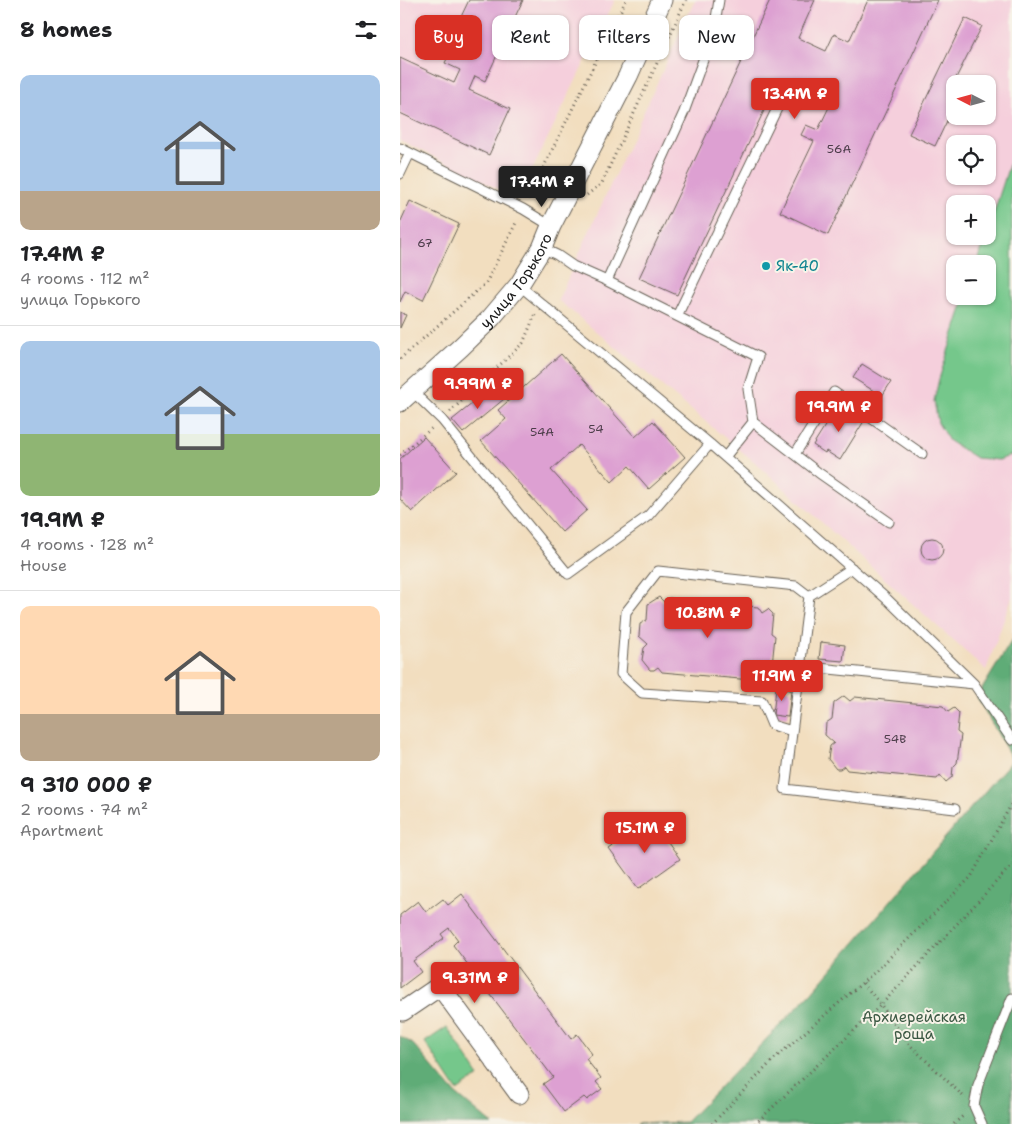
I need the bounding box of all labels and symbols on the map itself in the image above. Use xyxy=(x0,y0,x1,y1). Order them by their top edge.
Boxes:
north arrow xyxy=(946,75,996,125)
pin: 13.4M ₽ xyxy=(749,78,841,120)
house number: 56А xyxy=(827,141,851,157)
pin: 17.4M ₽ xyxy=(496,166,588,208)
street label: улица Горького xyxy=(476,230,557,333)
house number: 67 xyxy=(417,235,433,251)
place label: Як-40 xyxy=(776,256,819,276)
marker: Як-40 xyxy=(760,260,772,272)
pin: 9.99M ₽ xyxy=(432,368,524,410)
pin: 19.9M ₽ xyxy=(793,390,885,433)
house number: 54 xyxy=(588,421,604,437)
house number: 54А xyxy=(530,424,554,440)
pin: 10.8M ₽ xyxy=(662,596,754,639)
pin: 11.9M ₽ xyxy=(736,660,828,702)
house number: 54В xyxy=(884,731,906,747)
pin: 15.1M ₽ xyxy=(599,812,691,854)
pin: 9.31M ₽ xyxy=(429,962,521,1004)
park label: Архиерейская роща xyxy=(862,1007,966,1044)

